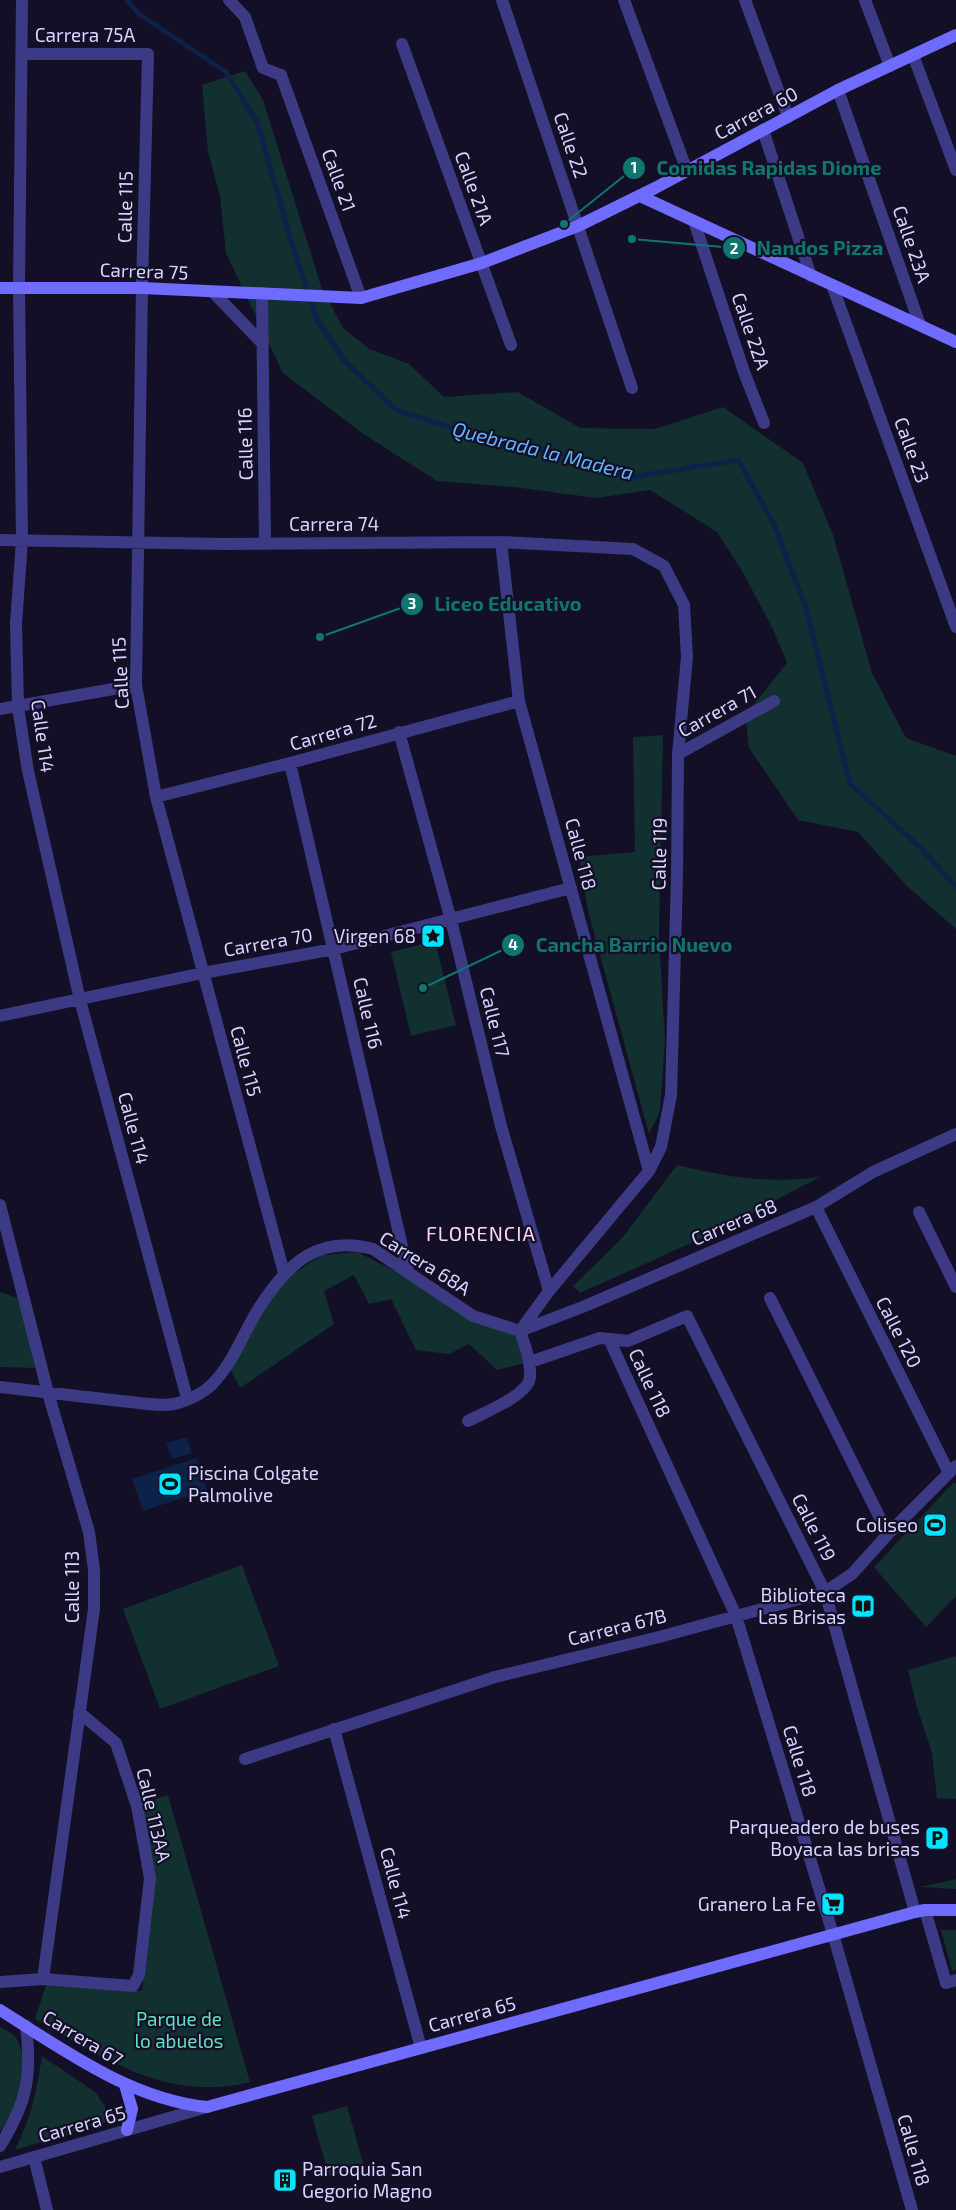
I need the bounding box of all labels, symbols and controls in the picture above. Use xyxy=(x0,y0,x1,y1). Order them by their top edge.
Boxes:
street label: Carrera 75A xyxy=(35,23,135,46)
street label: Carrera 60 xyxy=(710,81,801,144)
street label: Calle 22 xyxy=(549,109,593,181)
street label: Calle 21 xyxy=(318,145,361,214)
street label: Calle 21A xyxy=(450,148,499,228)
callout: Comidas Rapidas Diome xyxy=(621,150,891,185)
text: Comidas Rapidas Diome xyxy=(657,155,882,179)
text: 1 xyxy=(631,158,637,176)
street label: Calle 115 xyxy=(112,171,137,243)
street label: Calle 23A xyxy=(889,202,936,286)
callout: Nandos Pizza xyxy=(721,231,893,266)
text: Nandos Pizza xyxy=(757,235,883,259)
text: 2 xyxy=(730,239,739,257)
street label: Carrera 75 xyxy=(99,257,189,284)
street label: Calle 22A xyxy=(728,289,775,373)
street label: Calle 116 xyxy=(232,407,257,481)
street label: Calle 23 xyxy=(890,414,935,486)
water label: Quebrada la Madera xyxy=(450,416,636,484)
street label: Carrera 74 xyxy=(289,512,379,535)
callout: Liceo Educativo xyxy=(400,586,592,621)
text: Liceo Educativo xyxy=(434,591,582,615)
text: 3 xyxy=(408,594,416,612)
street label: Calle 115 xyxy=(106,636,133,710)
street label: Carrera 71 xyxy=(674,680,760,741)
street label: Calle 114 xyxy=(27,698,60,774)
street label: Carrera 72 xyxy=(287,708,379,755)
street label: Calle 118 xyxy=(561,815,602,892)
street label: Calle 119 xyxy=(646,817,671,891)
street label: Carrera 70 xyxy=(222,922,314,961)
place icon: Virgen 68 xyxy=(420,923,446,949)
place label: Virgen 68 xyxy=(334,924,416,947)
callout: Cancha Barrio Nuevo xyxy=(500,927,742,962)
text: Cancha Barrio Nuevo xyxy=(536,932,732,956)
text: 4 xyxy=(508,935,518,953)
street label: Calle 116 xyxy=(349,975,388,1051)
street label: Calle 117 xyxy=(476,984,515,1060)
street label: Calle 115 xyxy=(226,1023,267,1099)
street label: Calle 114 xyxy=(114,1089,155,1166)
street label: Carrera 68 xyxy=(687,1193,780,1250)
district label: FLORENCIA xyxy=(426,1221,536,1245)
street label: Carrera 68A xyxy=(376,1226,475,1300)
street label: Calle 120 xyxy=(872,1292,927,1371)
street label: Calle 118 xyxy=(624,1345,676,1421)
place label: Piscina Colgate Palmolive xyxy=(188,1461,319,1506)
sports icon: Piscina Colgate Palmolive xyxy=(157,1471,183,1497)
street label: Calle 119 xyxy=(788,1489,841,1565)
sports icon: Coliseo xyxy=(922,1512,948,1538)
place label: Coliseo xyxy=(855,1513,918,1536)
street label: Calle 113 xyxy=(60,1551,83,1623)
place label: Biblioteca Las Brisas xyxy=(758,1583,846,1628)
library icon: Biblioteca Las Brisas xyxy=(850,1593,876,1619)
street label: Carrera 67B xyxy=(565,1603,669,1650)
street label: Calle 118 xyxy=(779,1722,822,1799)
street label: Calle 113AA xyxy=(132,1765,177,1865)
place label: Parqueadero de buses Boyaca las brisas xyxy=(729,1815,920,1860)
parking icon: Parqueadero de buses Boyaca las brisas xyxy=(924,1825,950,1851)
street label: Calle 114 xyxy=(376,1844,417,1921)
supermarket icon: Granero La Fe xyxy=(820,1891,846,1917)
place label: Granero La Fe xyxy=(698,1892,816,1915)
street label: Carrera 65 xyxy=(426,1991,518,2036)
street label: Carrera 67 xyxy=(39,2005,128,2071)
park label: Parque de lo abuelos xyxy=(134,2007,224,2052)
street label: Carrera 65 xyxy=(36,2100,128,2147)
street label: Calle 118 xyxy=(893,2111,936,2188)
place label: Parroquia San Gegorio Magno xyxy=(302,2157,432,2202)
building icon: Parroquia San Gegorio Magno xyxy=(272,2167,298,2193)

